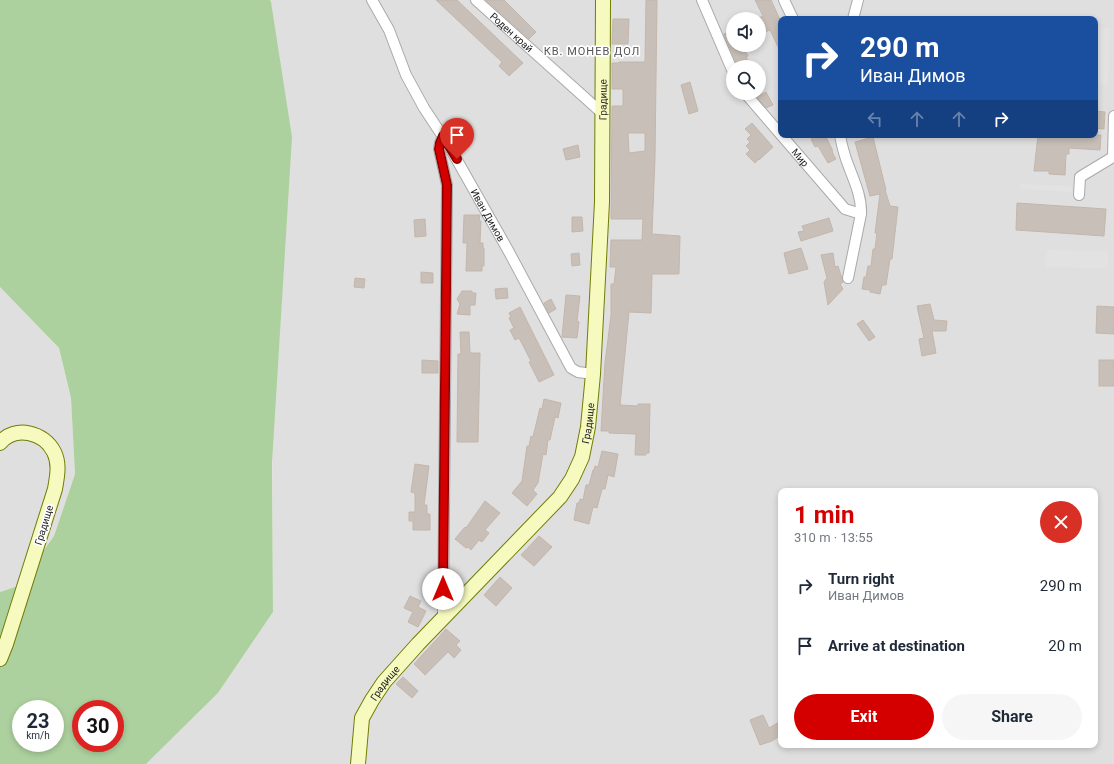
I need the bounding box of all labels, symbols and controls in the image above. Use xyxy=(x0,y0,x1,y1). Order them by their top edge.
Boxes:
street label: Роден край xyxy=(488,10,535,54)
map controls xyxy=(726,12,766,100)
button: sound xyxy=(726,12,766,52)
text: 290 m xyxy=(860,31,939,64)
icon: right xyxy=(794,32,846,84)
district label: КВ. МОНЕВ ДОЛ xyxy=(544,45,640,58)
button: search xyxy=(726,60,766,100)
text: Иван Димов xyxy=(860,65,966,86)
street label: Градище xyxy=(597,79,608,120)
icon: left xyxy=(864,108,886,130)
icon: ahead xyxy=(906,108,928,130)
icon: ahead xyxy=(948,108,970,130)
icon: right xyxy=(990,108,1012,130)
pin xyxy=(440,118,474,159)
icon: arrive xyxy=(446,124,468,146)
street label: Мир xyxy=(790,146,811,169)
street label: Иван Димов xyxy=(469,187,507,244)
street label: Градище xyxy=(579,402,596,444)
text: 1 min xyxy=(794,501,854,529)
button: close xyxy=(1040,501,1082,543)
street label: Градище xyxy=(33,504,55,546)
text: 310 m · 13:55 xyxy=(794,530,873,545)
position arrow xyxy=(422,568,464,610)
text: Turn right xyxy=(828,570,894,588)
icon: right xyxy=(794,575,816,597)
text: 290 m xyxy=(1040,577,1082,595)
text: Иван Димов xyxy=(828,588,904,603)
icon: arrive xyxy=(794,635,816,657)
text: Arrive at destination xyxy=(828,637,965,655)
text: 20 m xyxy=(1048,637,1082,655)
street label: Градище xyxy=(368,663,402,702)
button: Exit xyxy=(794,694,934,740)
button: Share xyxy=(942,694,1082,740)
speed limit sign: 30 xyxy=(72,700,124,752)
text: 23 xyxy=(27,709,49,733)
text: km/h xyxy=(26,730,50,741)

